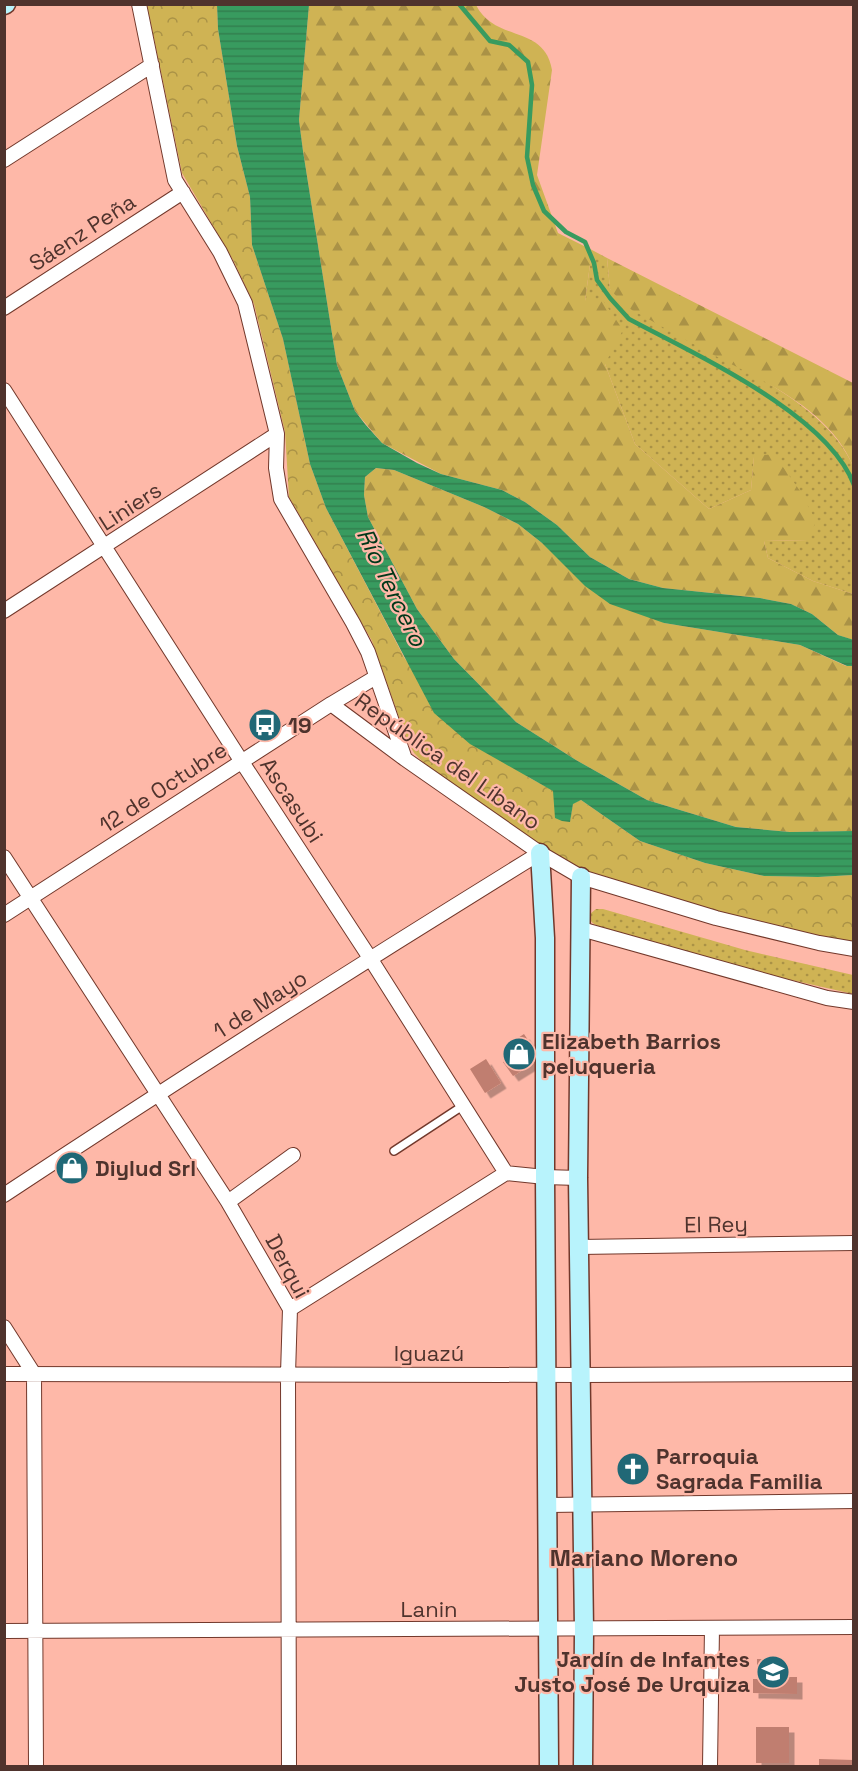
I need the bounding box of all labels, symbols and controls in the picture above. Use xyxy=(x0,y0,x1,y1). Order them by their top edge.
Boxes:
street label: Sáenz Peña xyxy=(23,187,141,277)
street label: Liniers xyxy=(93,475,167,537)
water label: Río Tercero xyxy=(350,523,434,652)
street label: República del Líbano xyxy=(350,686,546,836)
bus stop icon: 19 xyxy=(247,707,283,743)
place label: 19 xyxy=(288,711,312,739)
street label: 12 de Octubre xyxy=(94,735,232,839)
street label: Ascasubi xyxy=(254,752,330,848)
street label: 1 de Mayo xyxy=(208,963,312,1045)
place label: Elizabeth Barrios peluqueria xyxy=(542,1027,721,1080)
shop icon: Elizabeth Barrios peluqueria xyxy=(501,1036,537,1072)
shop icon: Diylud Srl xyxy=(54,1150,90,1186)
place label: Diylud Srl xyxy=(95,1154,196,1182)
street label: El Rey xyxy=(684,1209,748,1239)
street label: Derqui xyxy=(260,1229,316,1303)
street label: Iguazú xyxy=(394,1339,464,1367)
place label: Parroquia Sagrada Familia xyxy=(656,1442,823,1495)
church icon: Parroquia Sagrada Familia xyxy=(615,1451,651,1487)
district label: Mariano Moreno xyxy=(550,1542,738,1573)
street label: Lanin xyxy=(400,1595,458,1623)
place label: Jardín de Infantes Justo José De Urquiza xyxy=(514,1645,750,1698)
school or university icon: Jardín de Infantes Justo José De Urquiza xyxy=(755,1654,791,1690)

